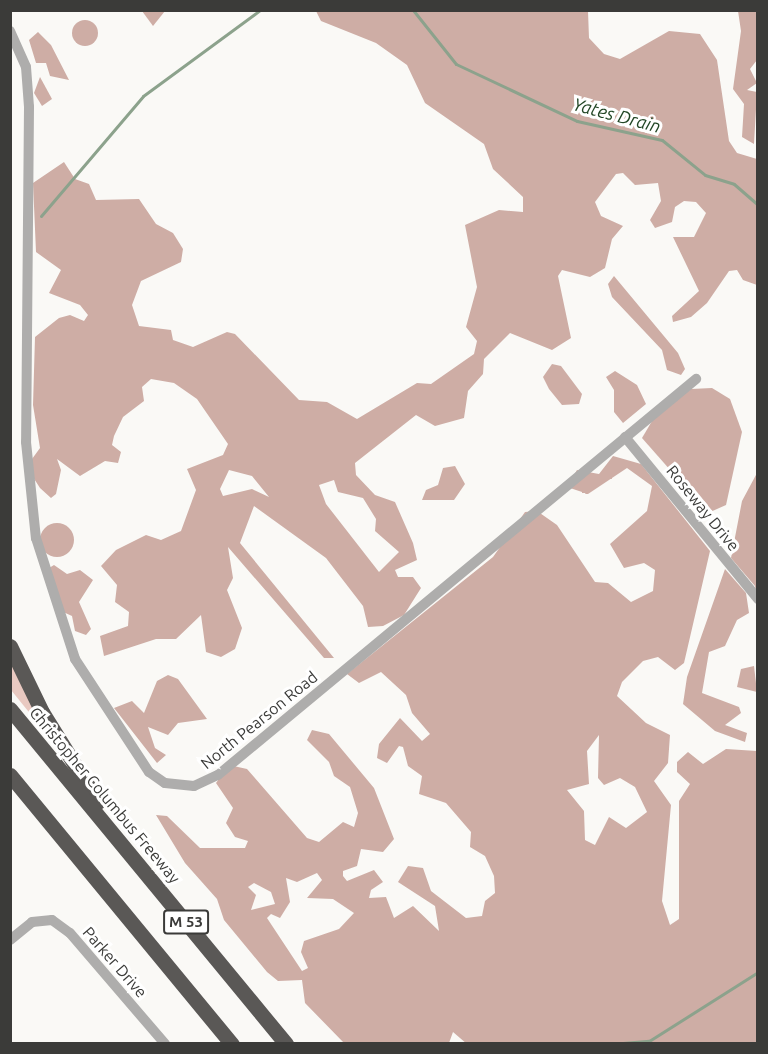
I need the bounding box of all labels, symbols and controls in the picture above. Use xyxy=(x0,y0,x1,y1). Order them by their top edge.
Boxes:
water label: Yates Drain xyxy=(571,93,663,137)
street label: Roseway Drive xyxy=(663,461,743,555)
street label: North Pearson Road xyxy=(197,667,321,773)
street label: Christopher Columbus Freeway xyxy=(26,703,184,887)
road number: M 53 xyxy=(162,910,210,934)
street label: Parker Drive xyxy=(79,923,151,1001)

